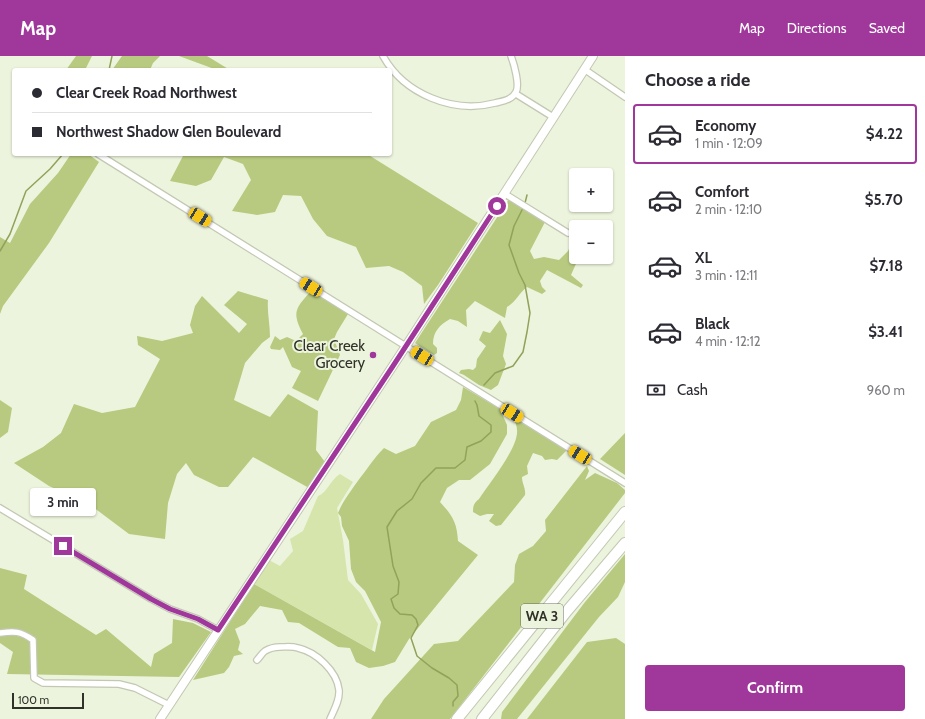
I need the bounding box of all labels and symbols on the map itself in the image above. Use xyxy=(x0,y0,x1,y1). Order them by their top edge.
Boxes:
route start xyxy=(488,197,506,215)
car xyxy=(187,206,213,228)
car xyxy=(298,276,324,298)
place label: Clear Creek Grocery xyxy=(294,337,365,372)
car xyxy=(409,345,435,367)
marker: Clear Creek Grocery xyxy=(368,350,378,360)
car xyxy=(499,402,525,424)
car xyxy=(567,444,593,466)
callout: 3 min xyxy=(30,488,96,516)
route end xyxy=(54,537,72,555)
road number: WA 3 xyxy=(521,604,563,628)
scale bar xyxy=(12,691,84,710)

